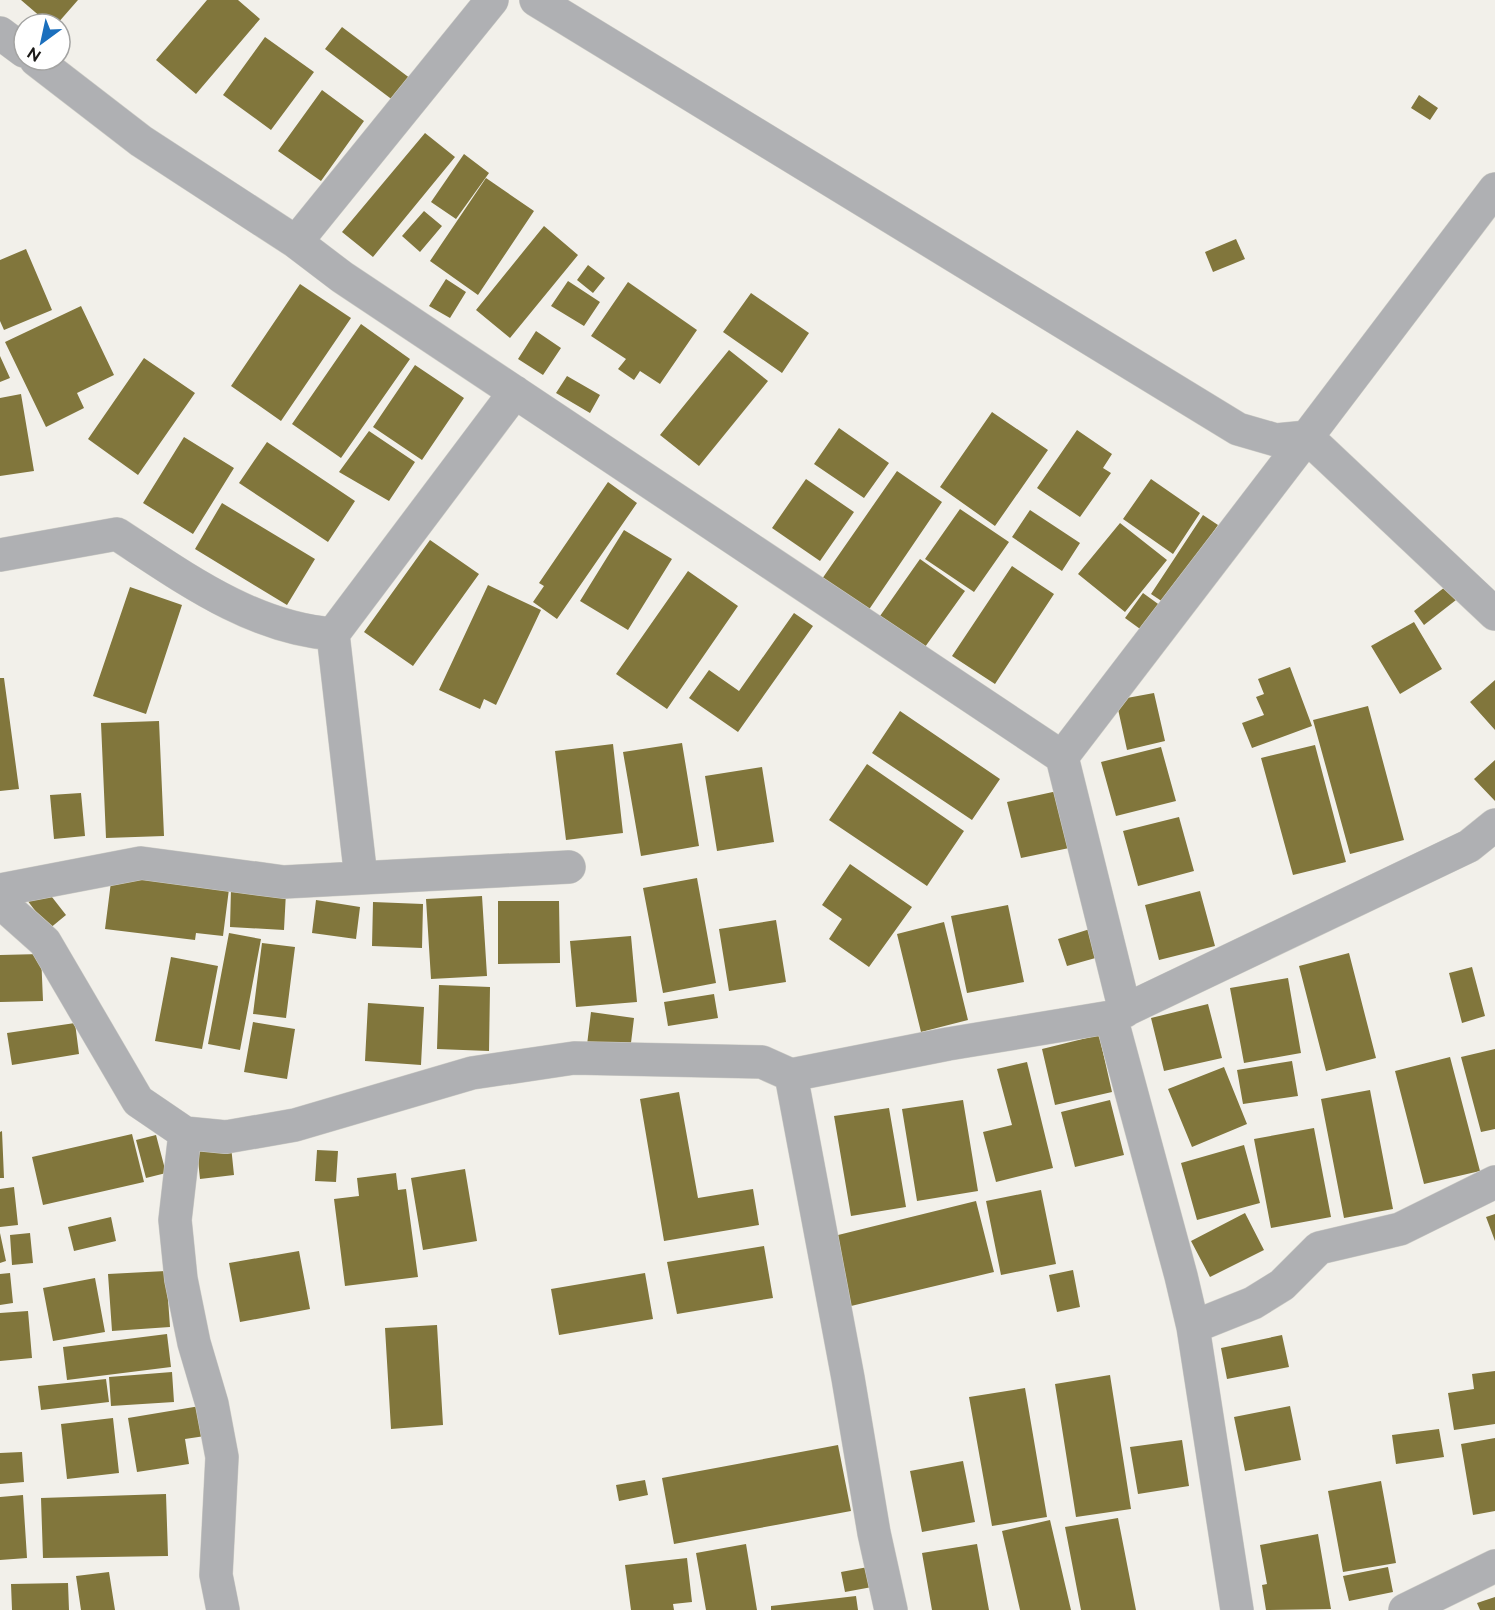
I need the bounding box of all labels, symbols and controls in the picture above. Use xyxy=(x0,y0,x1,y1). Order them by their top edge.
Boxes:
north arrow xyxy=(12,12,72,72)
text: N xyxy=(24,43,44,65)

